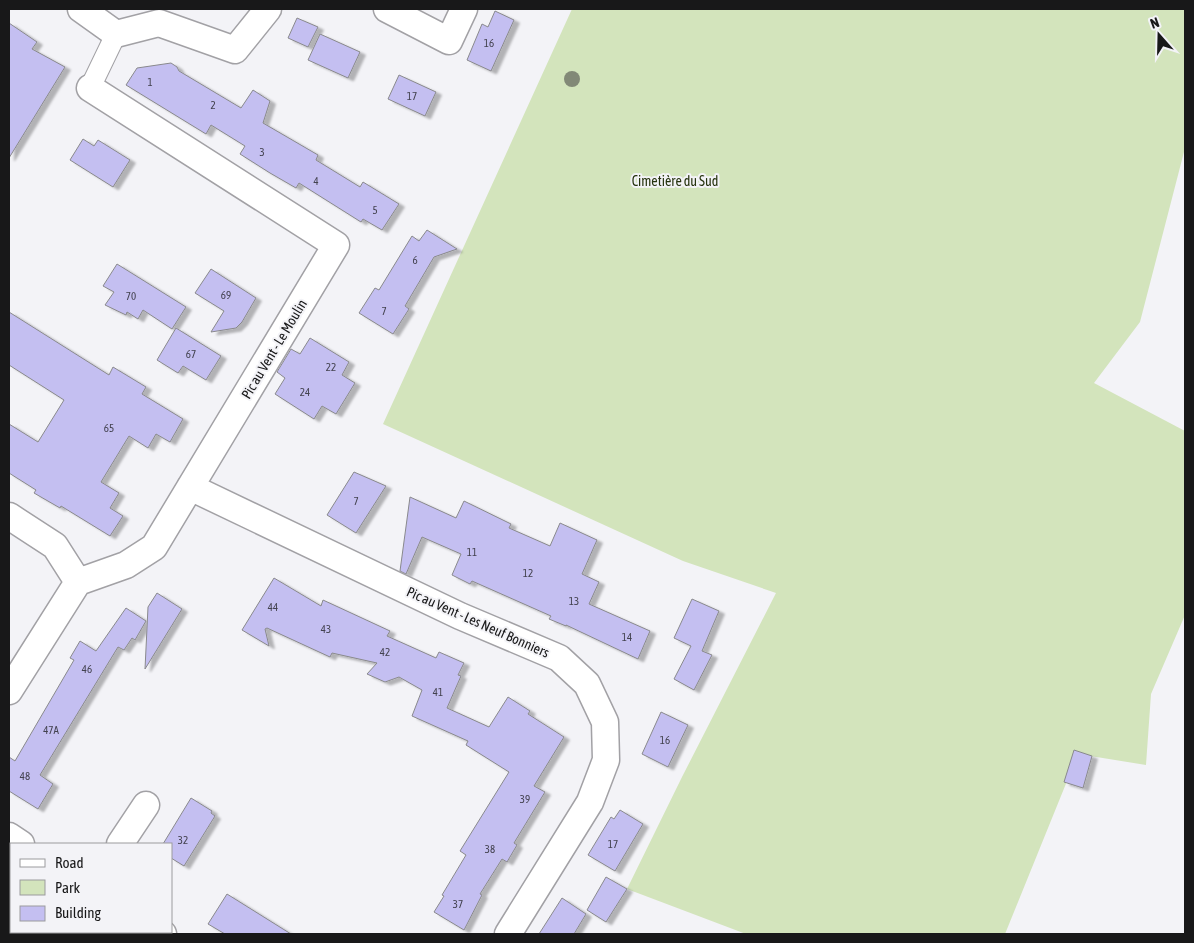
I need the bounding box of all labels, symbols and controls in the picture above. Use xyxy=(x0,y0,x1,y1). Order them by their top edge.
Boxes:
north arrow xyxy=(1134,10,1184,60)
text: N xyxy=(1148,14,1161,32)
house number: 16 xyxy=(484,37,494,49)
house number: 1 xyxy=(147,76,153,88)
house number: 17 xyxy=(407,90,417,102)
house number: 2 xyxy=(210,99,216,111)
house number: 3 xyxy=(259,146,265,158)
park label: Cimetière du Sud xyxy=(632,173,718,189)
house number: 4 xyxy=(313,175,319,187)
house number: 5 xyxy=(372,204,378,216)
house number: 6 xyxy=(412,254,418,266)
house number: 69 xyxy=(221,289,231,301)
house number: 70 xyxy=(126,290,136,302)
street label: Pic au Vent - Le Moulin xyxy=(238,296,310,402)
house number: 7 xyxy=(381,305,387,317)
house number: 67 xyxy=(186,348,196,360)
house number: 22 xyxy=(326,361,336,373)
house number: 24 xyxy=(300,386,310,398)
house number: 65 xyxy=(104,422,114,434)
house number: 7 xyxy=(353,495,359,507)
house number: 11 xyxy=(467,546,477,558)
house number: 12 xyxy=(523,567,533,579)
street label: Pic au Vent - Les Neuf Bonniers xyxy=(404,583,552,661)
house number: 13 xyxy=(569,595,579,607)
house number: 44 xyxy=(268,601,278,613)
house number: 43 xyxy=(321,623,331,635)
house number: 14 xyxy=(622,631,632,643)
house number: 42 xyxy=(380,646,390,658)
house number: 46 xyxy=(82,663,92,675)
house number: 41 xyxy=(433,686,443,698)
house number: 47A xyxy=(43,724,59,736)
house number: 16 xyxy=(660,734,670,746)
house number: 48 xyxy=(20,770,30,782)
house number: 39 xyxy=(520,793,530,805)
house number: 32 xyxy=(178,834,188,846)
house number: 17 xyxy=(608,838,618,850)
legend xyxy=(10,843,172,933)
house number: 38 xyxy=(485,843,495,855)
text: Road xyxy=(55,854,84,871)
text: Park xyxy=(55,879,80,896)
house number: 37 xyxy=(453,898,463,910)
text: Building xyxy=(55,904,101,921)

